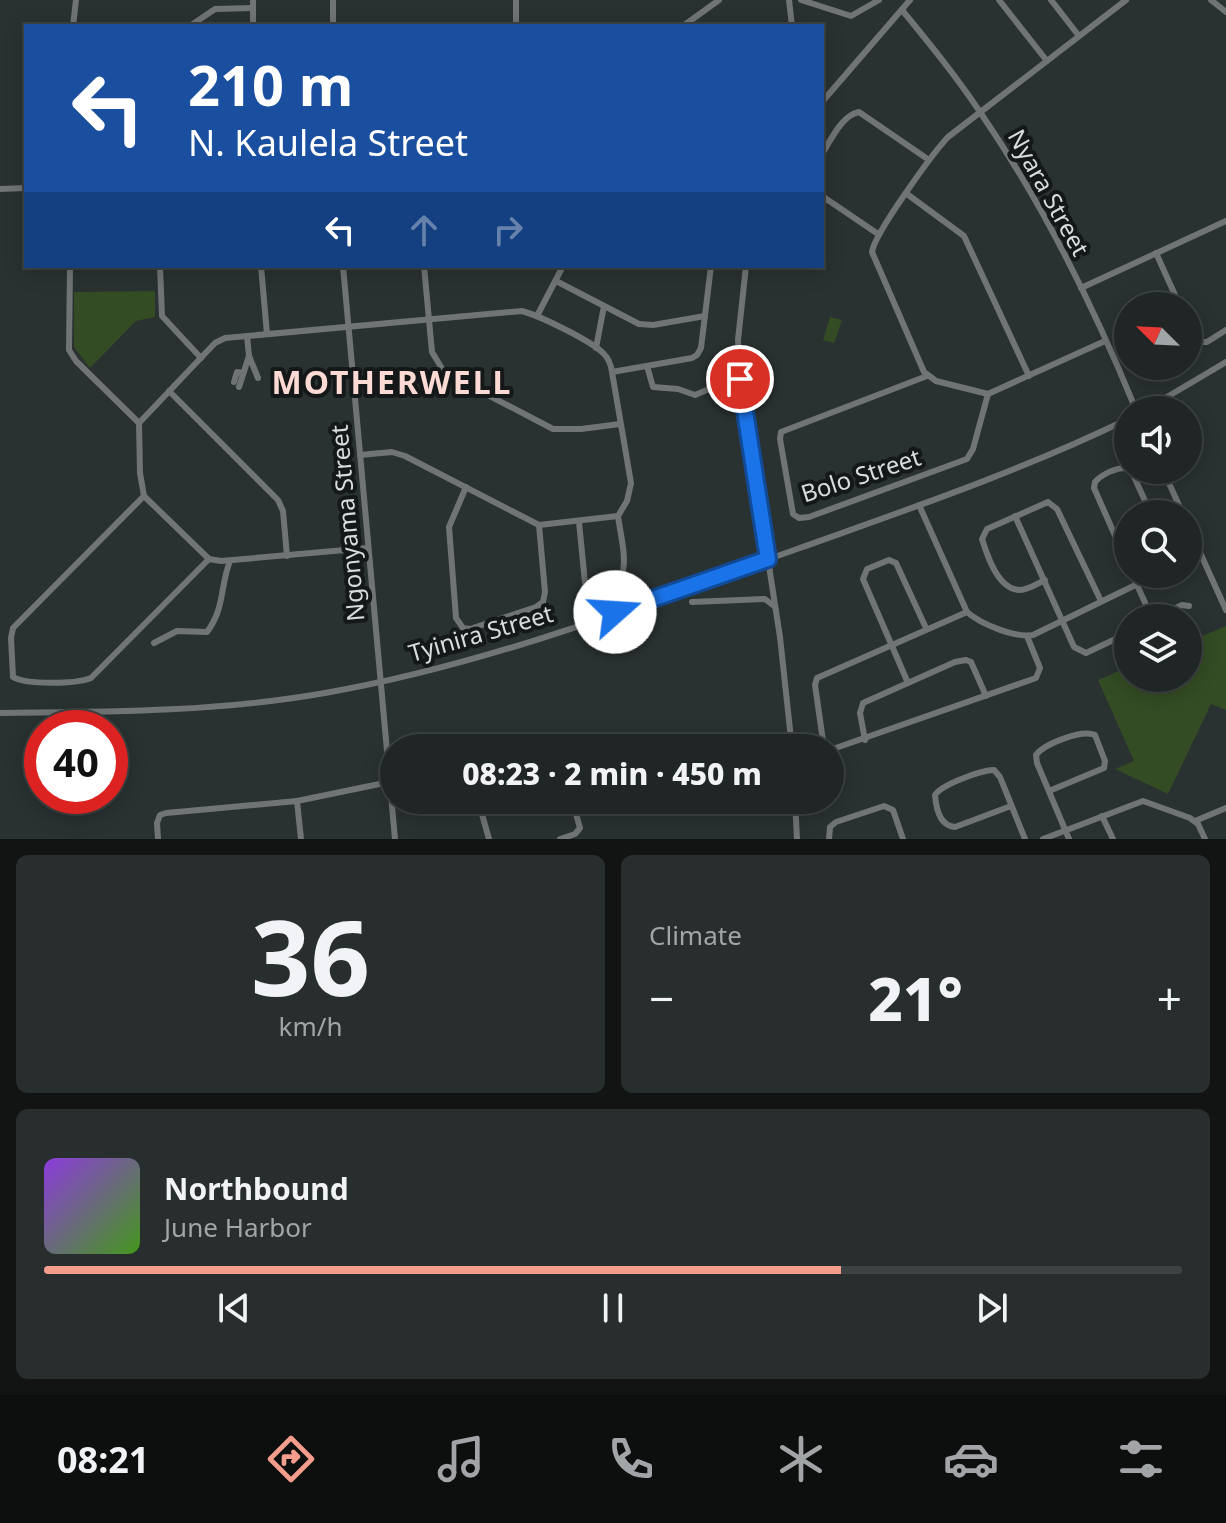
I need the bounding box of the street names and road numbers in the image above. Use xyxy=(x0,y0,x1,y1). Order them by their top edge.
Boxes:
street label: Nyara Street xyxy=(1001,123,1098,262)
street label: Ngonyama Street xyxy=(321,423,372,623)
street label: Bolo Street xyxy=(796,440,925,509)
street label: Tyinira Street xyxy=(405,596,557,669)

